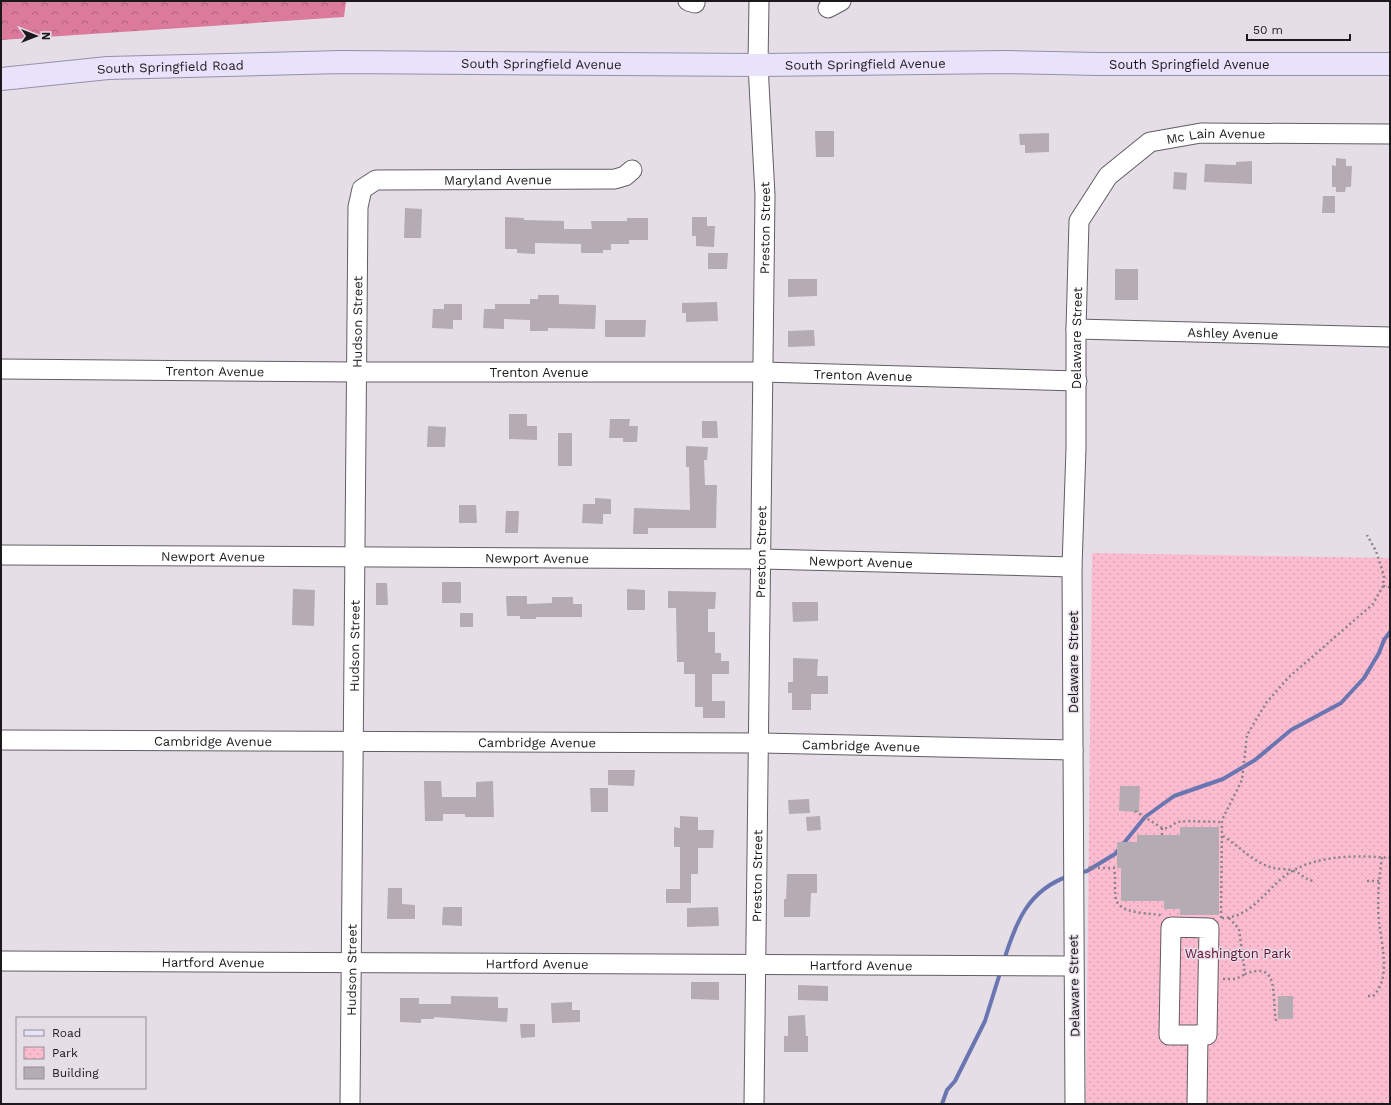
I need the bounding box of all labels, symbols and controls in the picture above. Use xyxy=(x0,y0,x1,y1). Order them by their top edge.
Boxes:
north arrow xyxy=(16,16,56,56)
scale bar xyxy=(1247,16,1350,42)
text: 50 m xyxy=(1253,23,1283,37)
text: N xyxy=(39,32,52,40)
street label: South Springfield Avenue xyxy=(461,55,622,72)
street label: South Springfield Avenue xyxy=(785,55,946,72)
street label: South Springfield Road xyxy=(96,57,244,77)
street label: South Springfield Avenue xyxy=(1109,57,1270,72)
street label: Mc Lain Avenue xyxy=(1165,125,1265,146)
street label: Maryland Avenue xyxy=(444,172,552,187)
street label: Preston Street xyxy=(757,181,773,274)
street label: Hudson Street xyxy=(349,275,365,368)
street label: Delaware Street xyxy=(1068,286,1085,389)
street label: Ashley Avenue xyxy=(1187,324,1279,342)
street label: Trenton Avenue xyxy=(166,363,264,379)
street label: Trenton Avenue xyxy=(490,365,588,380)
street label: Trenton Avenue xyxy=(813,366,913,384)
street label: Preston Street xyxy=(753,505,769,598)
street label: Newport Avenue xyxy=(161,548,265,564)
street label: Newport Avenue xyxy=(485,550,589,566)
street label: Newport Avenue xyxy=(809,553,913,570)
street label: Hudson Street xyxy=(346,599,362,692)
street label: Delaware Street xyxy=(1066,610,1081,713)
street label: Cambridge Avenue xyxy=(154,733,272,749)
street label: Cambridge Avenue xyxy=(478,734,596,750)
street label: Cambridge Avenue xyxy=(802,736,920,754)
street label: Preston Street xyxy=(749,829,765,922)
street label: Hudson Street xyxy=(343,923,359,1016)
street label: Delaware Street xyxy=(1066,934,1082,1037)
park label: Washington Park xyxy=(1185,946,1292,961)
street label: Hartford Avenue xyxy=(162,954,264,970)
street label: Hartford Avenue xyxy=(485,956,588,971)
street label: Hartford Avenue xyxy=(809,957,912,973)
legend xyxy=(16,1017,146,1089)
text: Road xyxy=(52,1026,81,1040)
text: Park xyxy=(52,1046,78,1060)
text: Building xyxy=(52,1066,99,1080)

